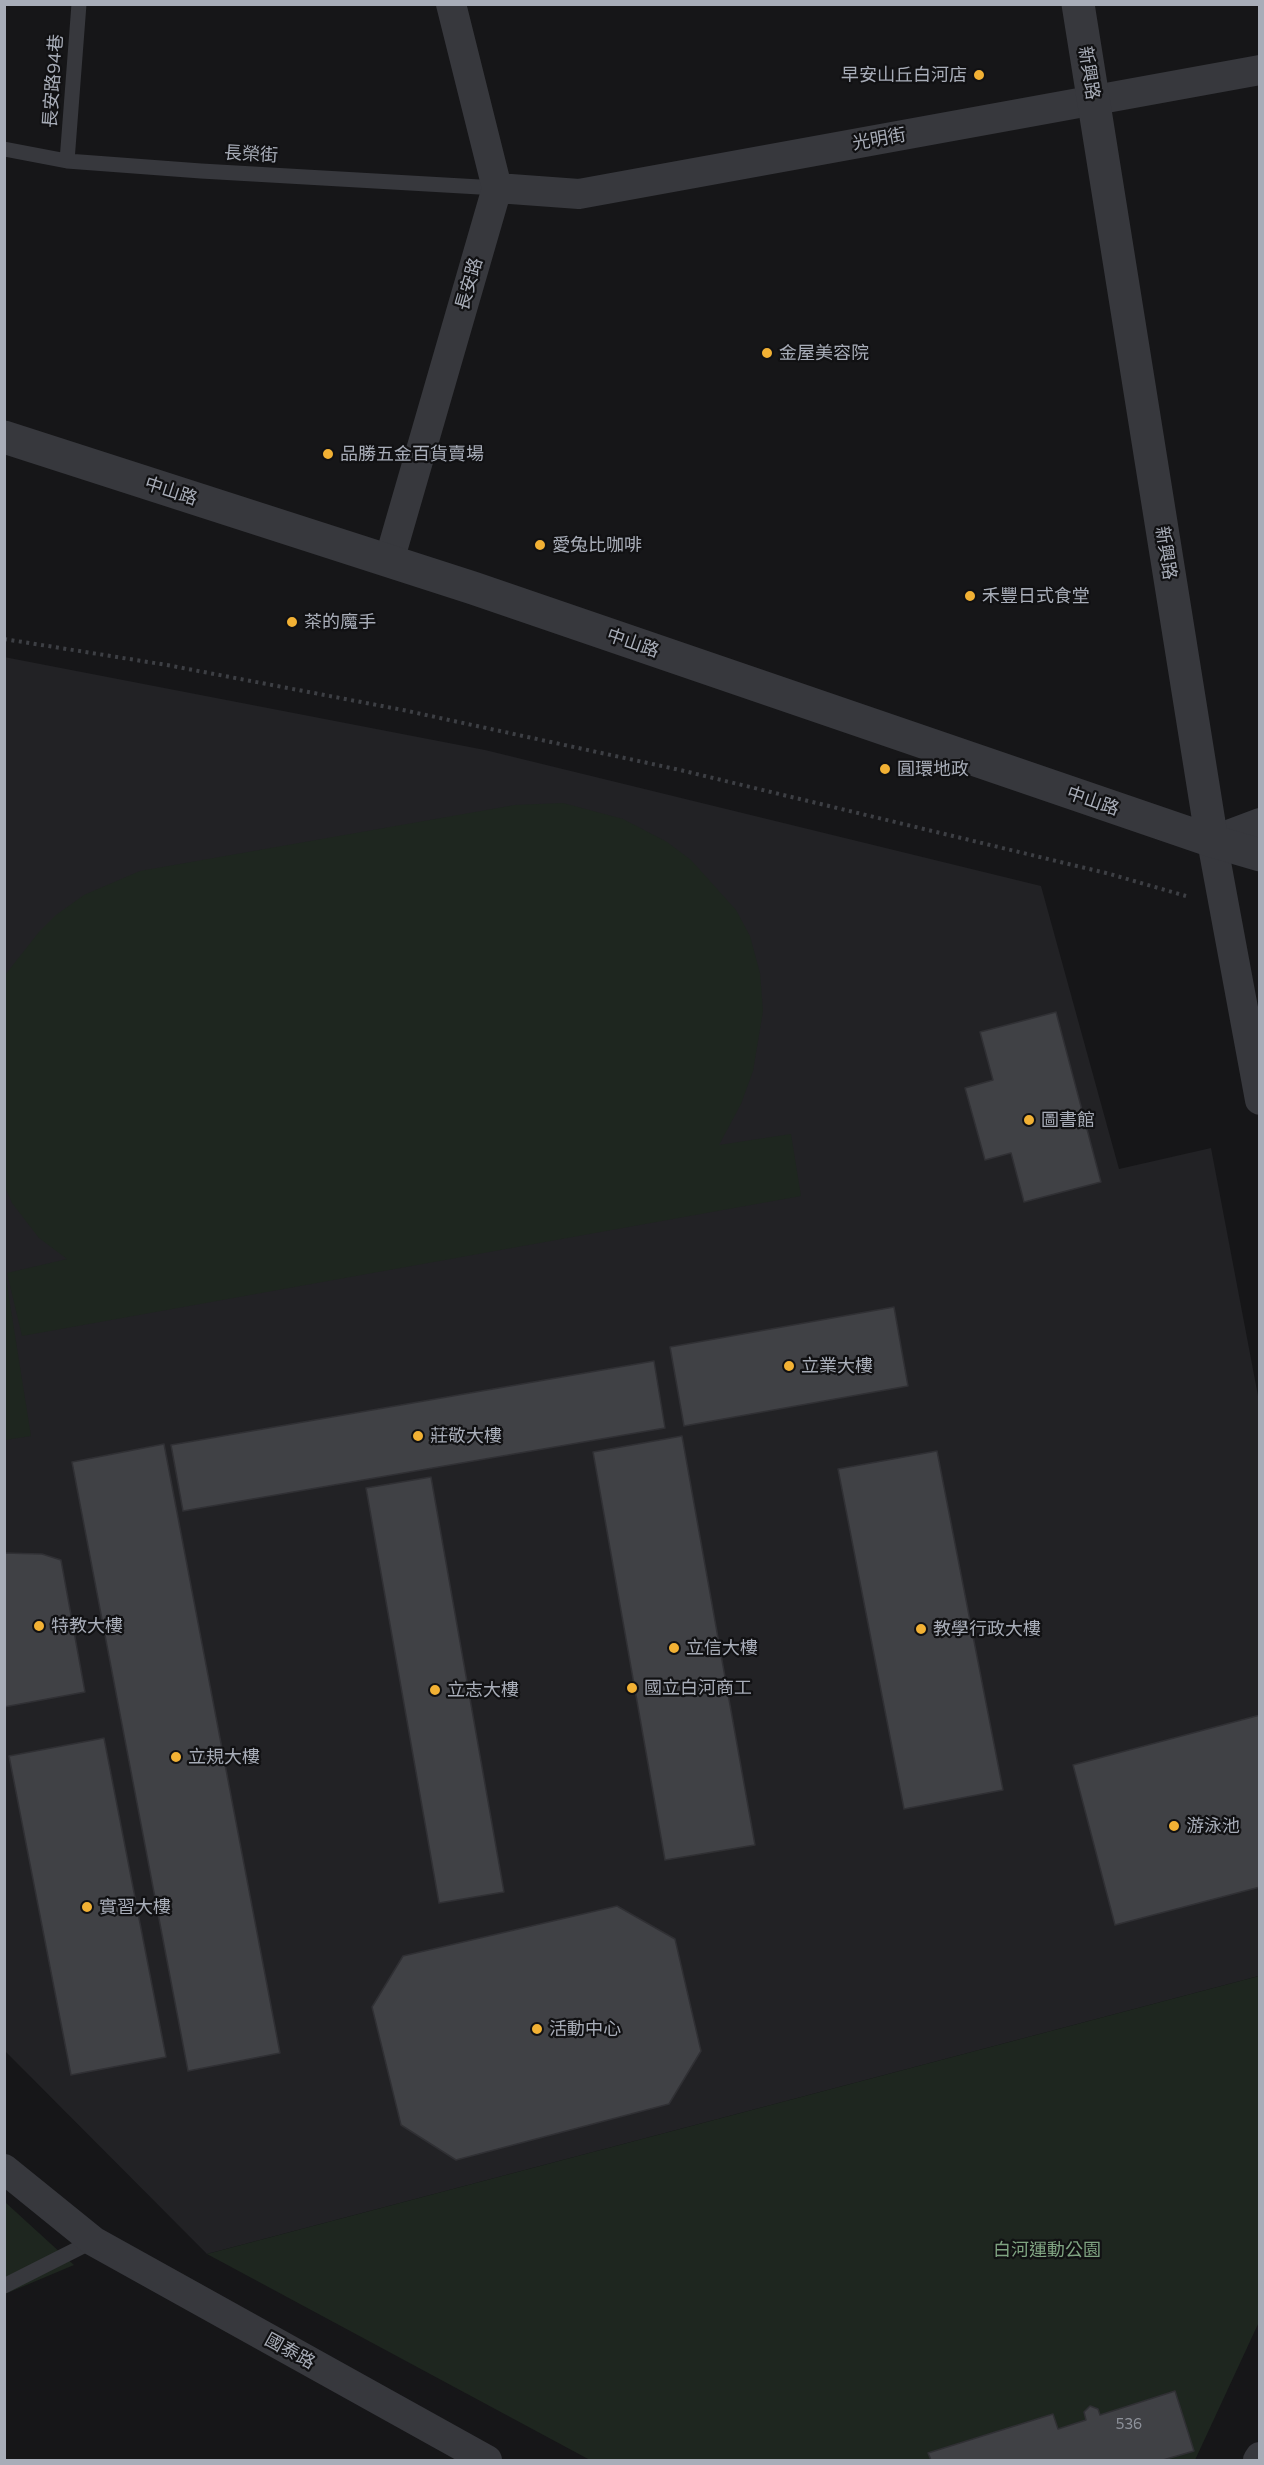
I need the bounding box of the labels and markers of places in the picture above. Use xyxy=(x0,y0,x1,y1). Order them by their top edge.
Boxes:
place label: 早安山丘白河店 xyxy=(841,64,967,86)
marker: 早安山丘白河店 xyxy=(972,68,986,82)
place label: 金屋美容院 xyxy=(779,342,869,364)
marker: 金屋美容院 xyxy=(760,346,774,360)
place label: 品勝五金百貨賣場 xyxy=(340,443,484,465)
marker: 品勝五金百貨賣場 xyxy=(321,447,335,461)
place label: 愛兔比咖啡 xyxy=(552,534,642,556)
marker: 愛兔比咖啡 xyxy=(533,538,547,552)
place label: 禾豐日式食堂 xyxy=(982,585,1090,607)
marker: 禾豐日式食堂 xyxy=(963,589,977,603)
place label: 茶的魔手 xyxy=(304,611,376,633)
marker: 茶的魔手 xyxy=(285,615,299,629)
place label: 圓環地政 xyxy=(897,758,969,780)
marker: 圓環地政 xyxy=(878,762,892,776)
place label: 圖書館 xyxy=(1041,1109,1095,1131)
marker: 圖書館 xyxy=(1022,1113,1036,1127)
place label: 立業大樓 xyxy=(801,1355,873,1377)
marker: 立業大樓 xyxy=(782,1359,796,1373)
place label: 莊敬大樓 xyxy=(430,1425,502,1447)
marker: 莊敬大樓 xyxy=(411,1429,425,1443)
place label: 特教大樓 xyxy=(51,1615,123,1637)
place label: 教學行政大樓 xyxy=(933,1618,1041,1640)
marker: 特教大樓 xyxy=(32,1619,46,1633)
marker: 教學行政大樓 xyxy=(914,1622,928,1636)
place label: 立信大樓 xyxy=(686,1637,758,1659)
marker: 立信大樓 xyxy=(667,1641,681,1655)
place label: 國立白河商工 xyxy=(644,1677,752,1699)
place label: 立志大樓 xyxy=(447,1679,519,1701)
marker: 國立白河商工 xyxy=(625,1681,639,1695)
marker: 立志大樓 xyxy=(428,1683,442,1697)
place label: 立規大樓 xyxy=(188,1746,260,1768)
marker: 立規大樓 xyxy=(169,1750,183,1764)
place label: 游泳池 xyxy=(1186,1815,1240,1837)
marker: 游泳池 xyxy=(1167,1819,1181,1833)
place label: 實習大樓 xyxy=(99,1896,171,1918)
marker: 實習大樓 xyxy=(80,1900,94,1914)
place label: 活動中心 xyxy=(549,2018,621,2040)
marker: 活動中心 xyxy=(530,2022,544,2036)

